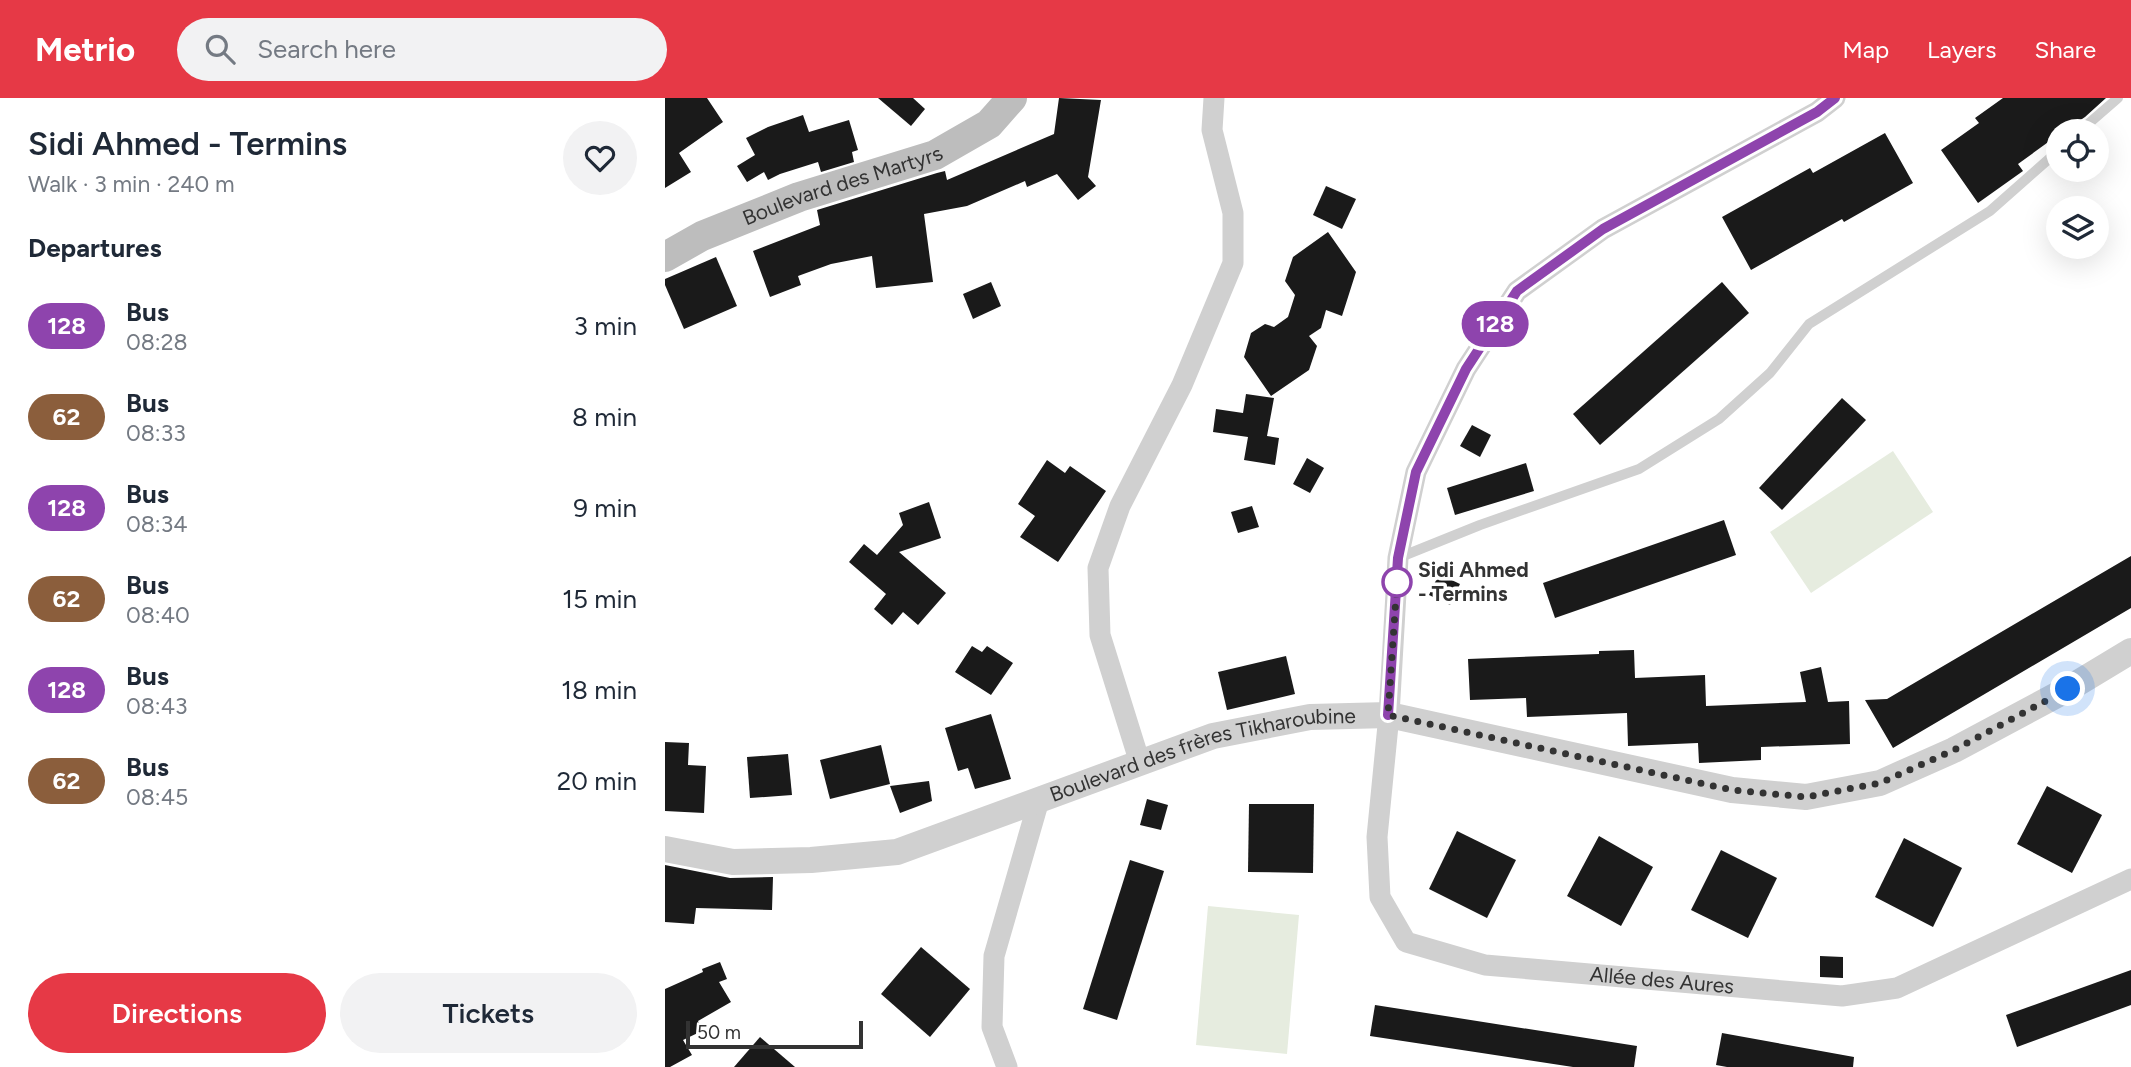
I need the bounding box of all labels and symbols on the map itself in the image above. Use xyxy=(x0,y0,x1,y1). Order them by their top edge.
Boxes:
street label: Boulevard des Martyrs xyxy=(739,140,947,230)
line badge: 128 xyxy=(1455,301,1535,347)
place label: Sidi Ahmed - Termins xyxy=(1418,557,1529,606)
marker: Sidi Ahmed - Termins xyxy=(1382,567,1412,597)
your location xyxy=(2050,671,2085,706)
street label: Boulevard des frères Tikharoubine xyxy=(1046,703,1356,807)
street label: Allée des Aures xyxy=(1589,961,1735,999)
scale bar xyxy=(686,1018,863,1050)

